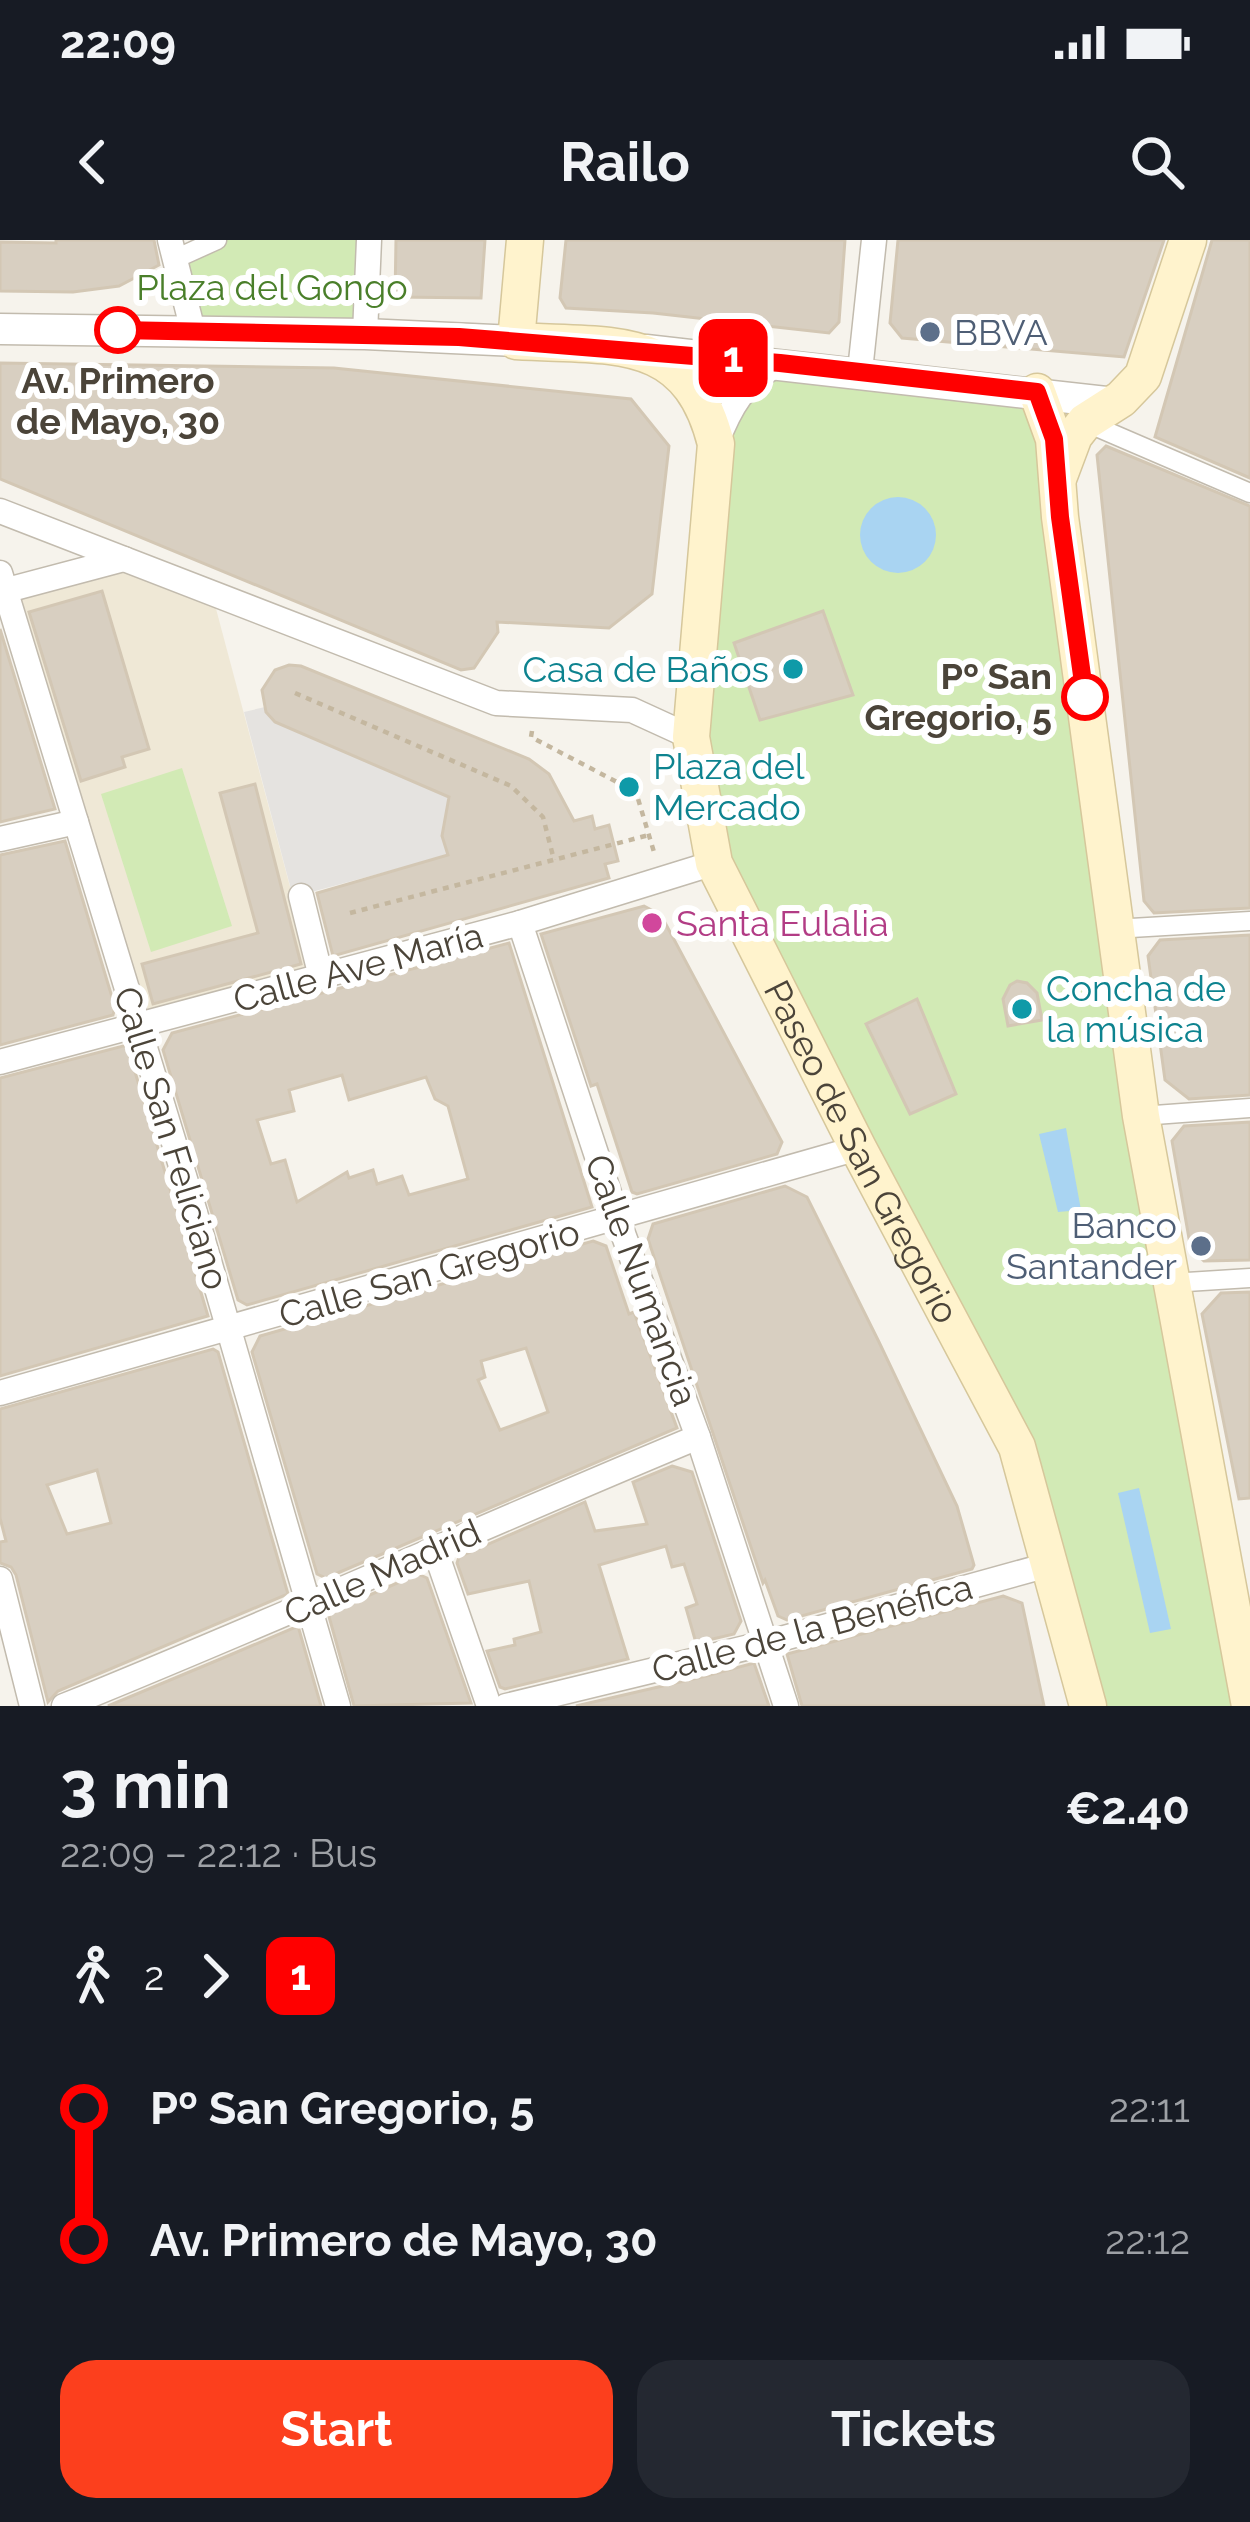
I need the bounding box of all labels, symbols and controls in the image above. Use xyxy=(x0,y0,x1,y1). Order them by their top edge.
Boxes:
text: 22:09 xyxy=(60,16,176,69)
icon: back xyxy=(60,129,126,195)
icon: search xyxy=(1124,129,1190,195)
text: Railo xyxy=(560,130,690,194)
park label: Plaza del Gongo xyxy=(136,266,408,308)
marker: Av. Primero de Mayo, 30 xyxy=(96,308,140,352)
place label: BBVA xyxy=(954,311,1048,353)
line badge: 1 xyxy=(694,319,772,397)
marker: BBVA xyxy=(917,319,943,345)
text: 1 xyxy=(723,333,743,382)
place label: Av. Primero de Mayo, 30 xyxy=(16,359,220,442)
place label: Casa de Baños xyxy=(522,648,769,690)
place label: Pº San Gregorio, 5 xyxy=(865,655,1052,738)
marker: Casa de Baños xyxy=(780,656,806,682)
marker: Pº San Gregorio, 5 xyxy=(1063,675,1107,719)
place label: Plaza del Mercado xyxy=(653,745,805,828)
marker: Plaza del Mercado xyxy=(616,774,642,800)
place label: Santa Eulalia xyxy=(676,902,889,944)
marker: Santa Eulalia xyxy=(639,910,665,936)
street label: Calle Ave María xyxy=(229,914,487,1020)
place label: Concha de la música xyxy=(1046,967,1226,1050)
street label: Paseo de San Gregorio xyxy=(756,973,968,1330)
street label: Calle San Feliciano xyxy=(106,982,238,1294)
marker: Concha de la música xyxy=(1009,996,1035,1022)
street label: Calle Numancia xyxy=(577,1149,707,1411)
place label: Banco Santander xyxy=(1006,1204,1177,1287)
street label: Calle San Gregorio xyxy=(274,1210,584,1336)
marker: Banco Santander xyxy=(1188,1233,1214,1259)
street label: Calle Madrid xyxy=(277,1510,487,1634)
street label: Calle de la Benéfica xyxy=(647,1565,977,1691)
text: 3 min xyxy=(60,1746,231,1823)
text: €2.40 xyxy=(1065,1782,1190,1835)
text: 22:09 – 22:12 · Bus xyxy=(60,1830,377,1876)
icon: walk xyxy=(60,1943,126,2009)
icon: forward xyxy=(182,1943,248,2009)
text: 1 xyxy=(290,1951,311,2000)
text: 2 xyxy=(144,1953,164,1999)
text: Pº San Gregorio, 5 xyxy=(150,2082,534,2135)
text: 22:11 xyxy=(1109,2085,1190,2131)
text: Av. Primero de Mayo, 30 xyxy=(150,2214,658,2267)
text: 22:12 xyxy=(1105,2217,1190,2263)
button: Start xyxy=(60,2360,613,2498)
button: Tickets xyxy=(637,2360,1190,2498)

